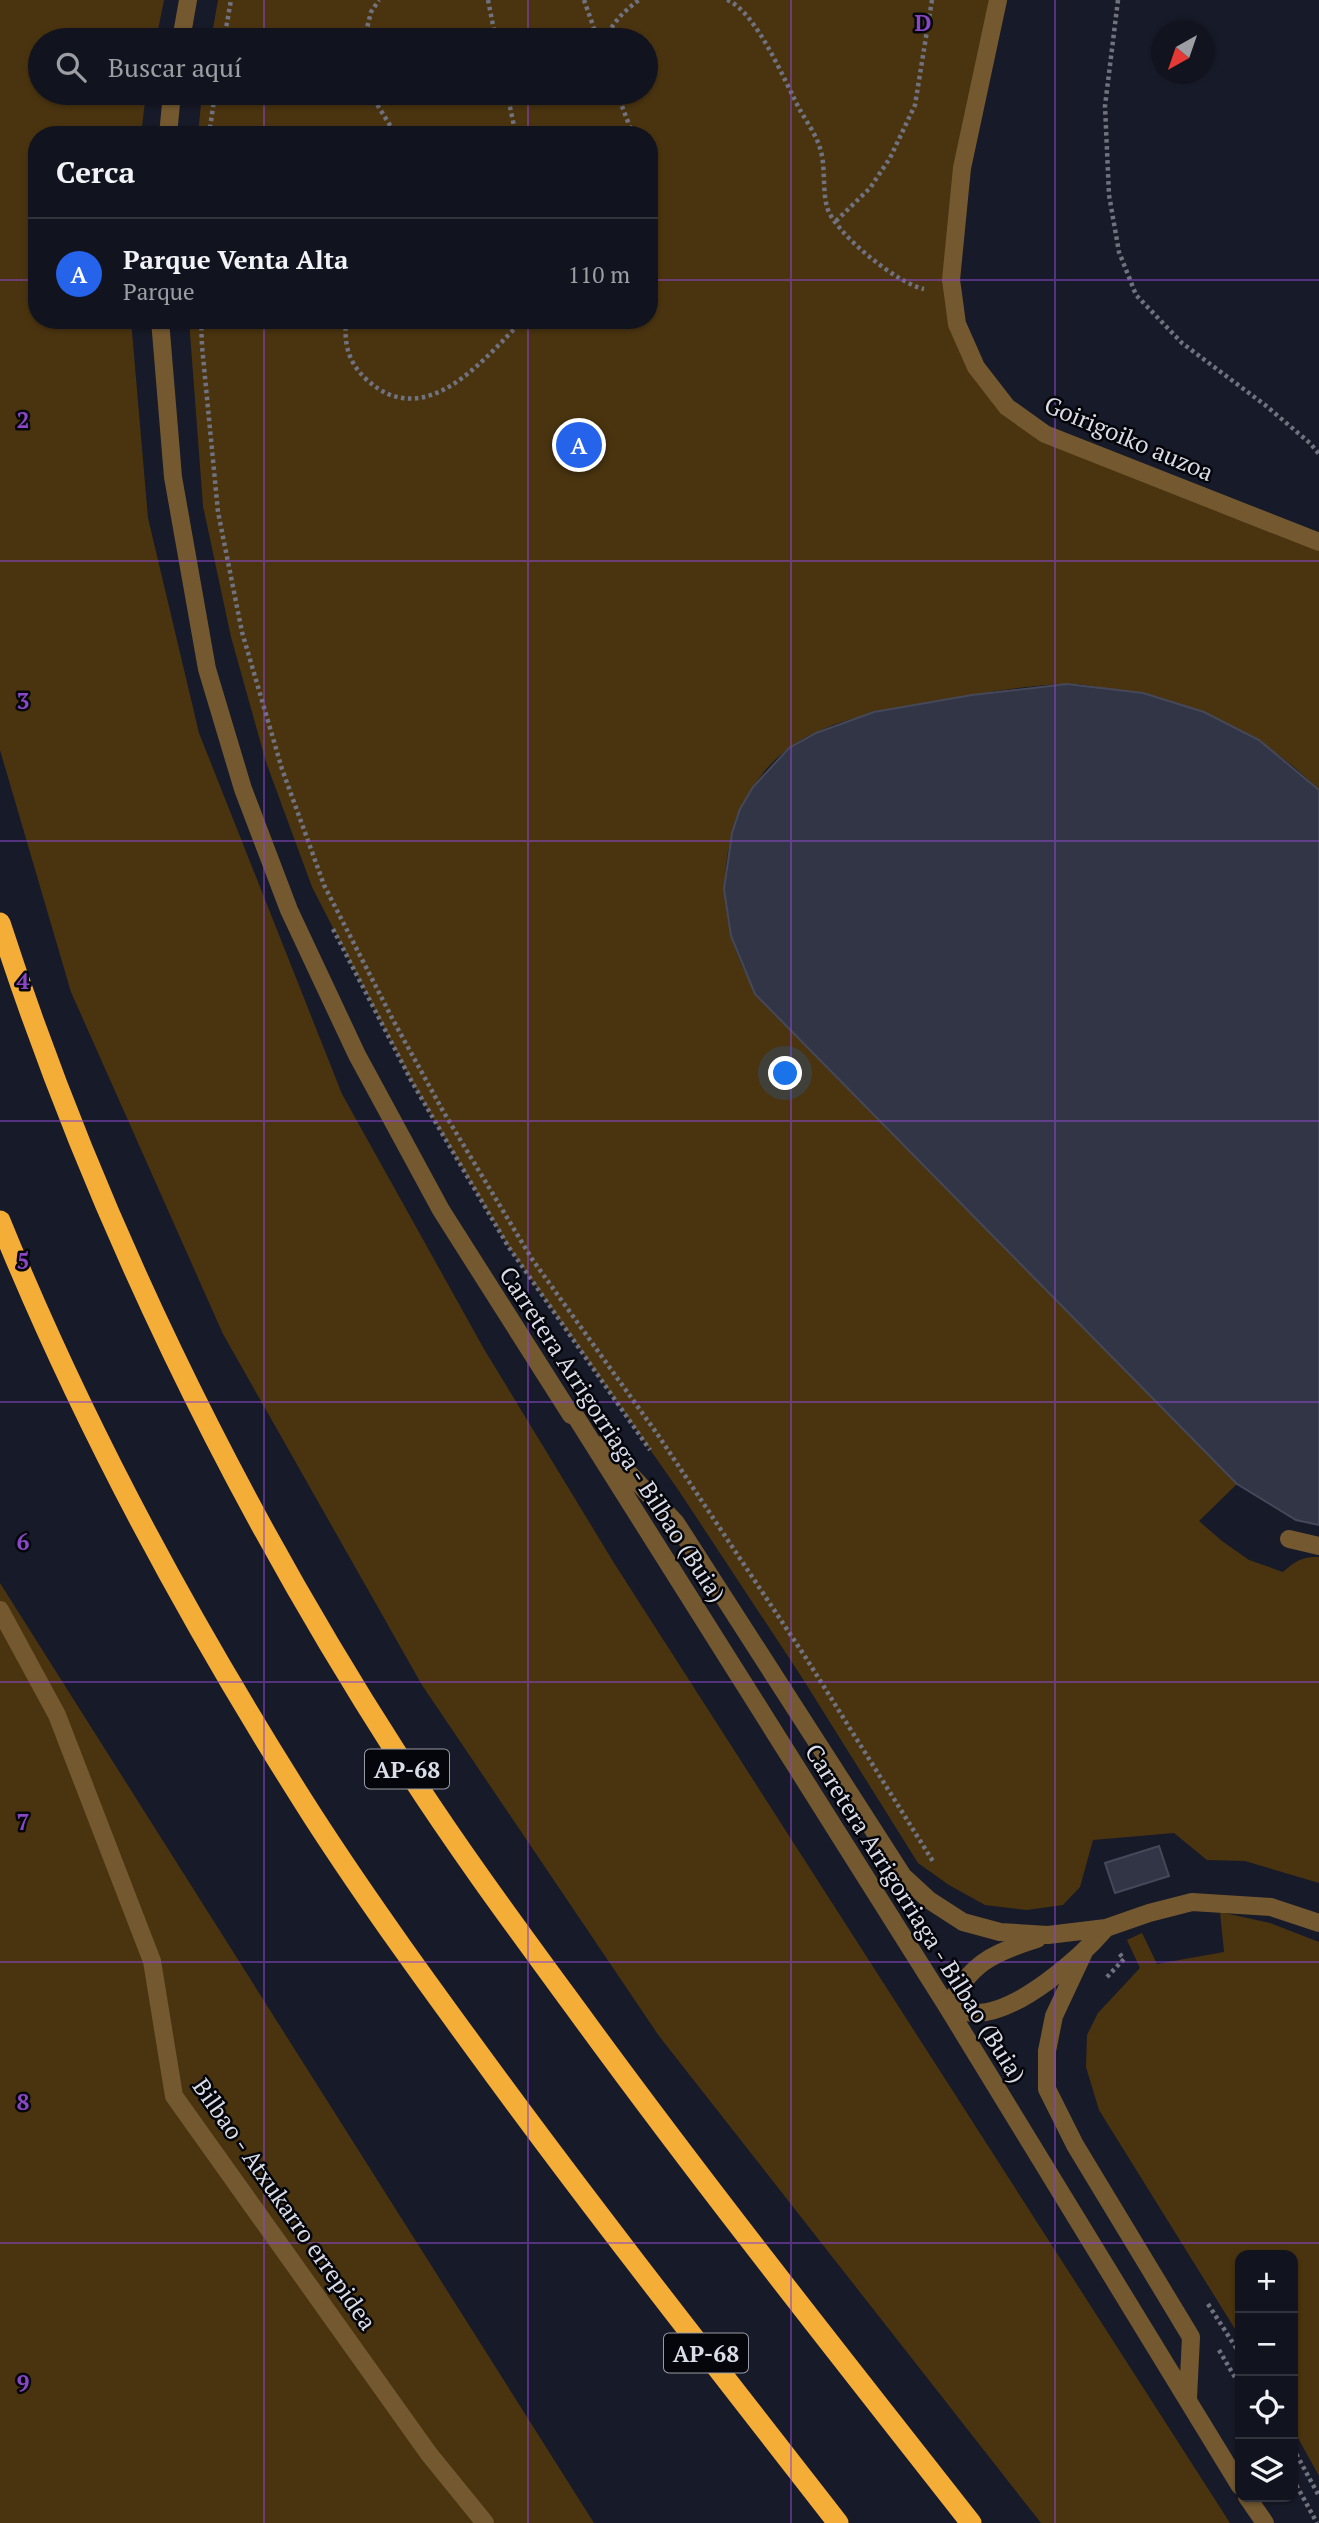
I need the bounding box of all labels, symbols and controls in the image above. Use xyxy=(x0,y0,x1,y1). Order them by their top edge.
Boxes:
text: D xyxy=(915,7,932,38)
north arrow xyxy=(1151,21,1214,84)
search box xyxy=(28,28,658,105)
icon: search xyxy=(52,48,90,86)
text: Buscar aquí xyxy=(108,50,242,84)
text: Cerca xyxy=(56,152,135,192)
text: Parque Venta Alta xyxy=(123,242,349,276)
text: A xyxy=(71,259,87,290)
text: 110 m xyxy=(568,259,630,290)
text: Parque xyxy=(123,276,195,307)
street label: Goirigoiko auzoa xyxy=(1040,388,1218,488)
text: 2 xyxy=(17,404,30,435)
pin: A xyxy=(556,419,602,471)
text: 3 xyxy=(17,685,30,716)
text: 4 xyxy=(17,965,30,996)
your location xyxy=(768,1056,802,1090)
text: 5 xyxy=(17,1245,30,1276)
street label: Carretera Arrigorriaga - Bilbao (Buia) xyxy=(492,1260,734,1608)
text: 6 xyxy=(17,1526,30,1557)
street label: Carretera Arrigorriaga - Bilbao (Buia) xyxy=(798,1737,1034,2089)
road number: AP-68 xyxy=(365,1750,449,1788)
text: 7 xyxy=(17,1806,30,1837)
street label: Bilbao - Atxukarro errepidea xyxy=(186,2072,384,2336)
text: 8 xyxy=(17,2086,30,2117)
map controls xyxy=(1235,2250,1298,2502)
button: + xyxy=(1235,2250,1298,2313)
button: − xyxy=(1235,2313,1298,2376)
road number: AP-68 xyxy=(664,2334,748,2372)
text: 9 xyxy=(17,2367,30,2398)
button: locate xyxy=(1235,2376,1298,2439)
button: layers xyxy=(1235,2439,1298,2502)

